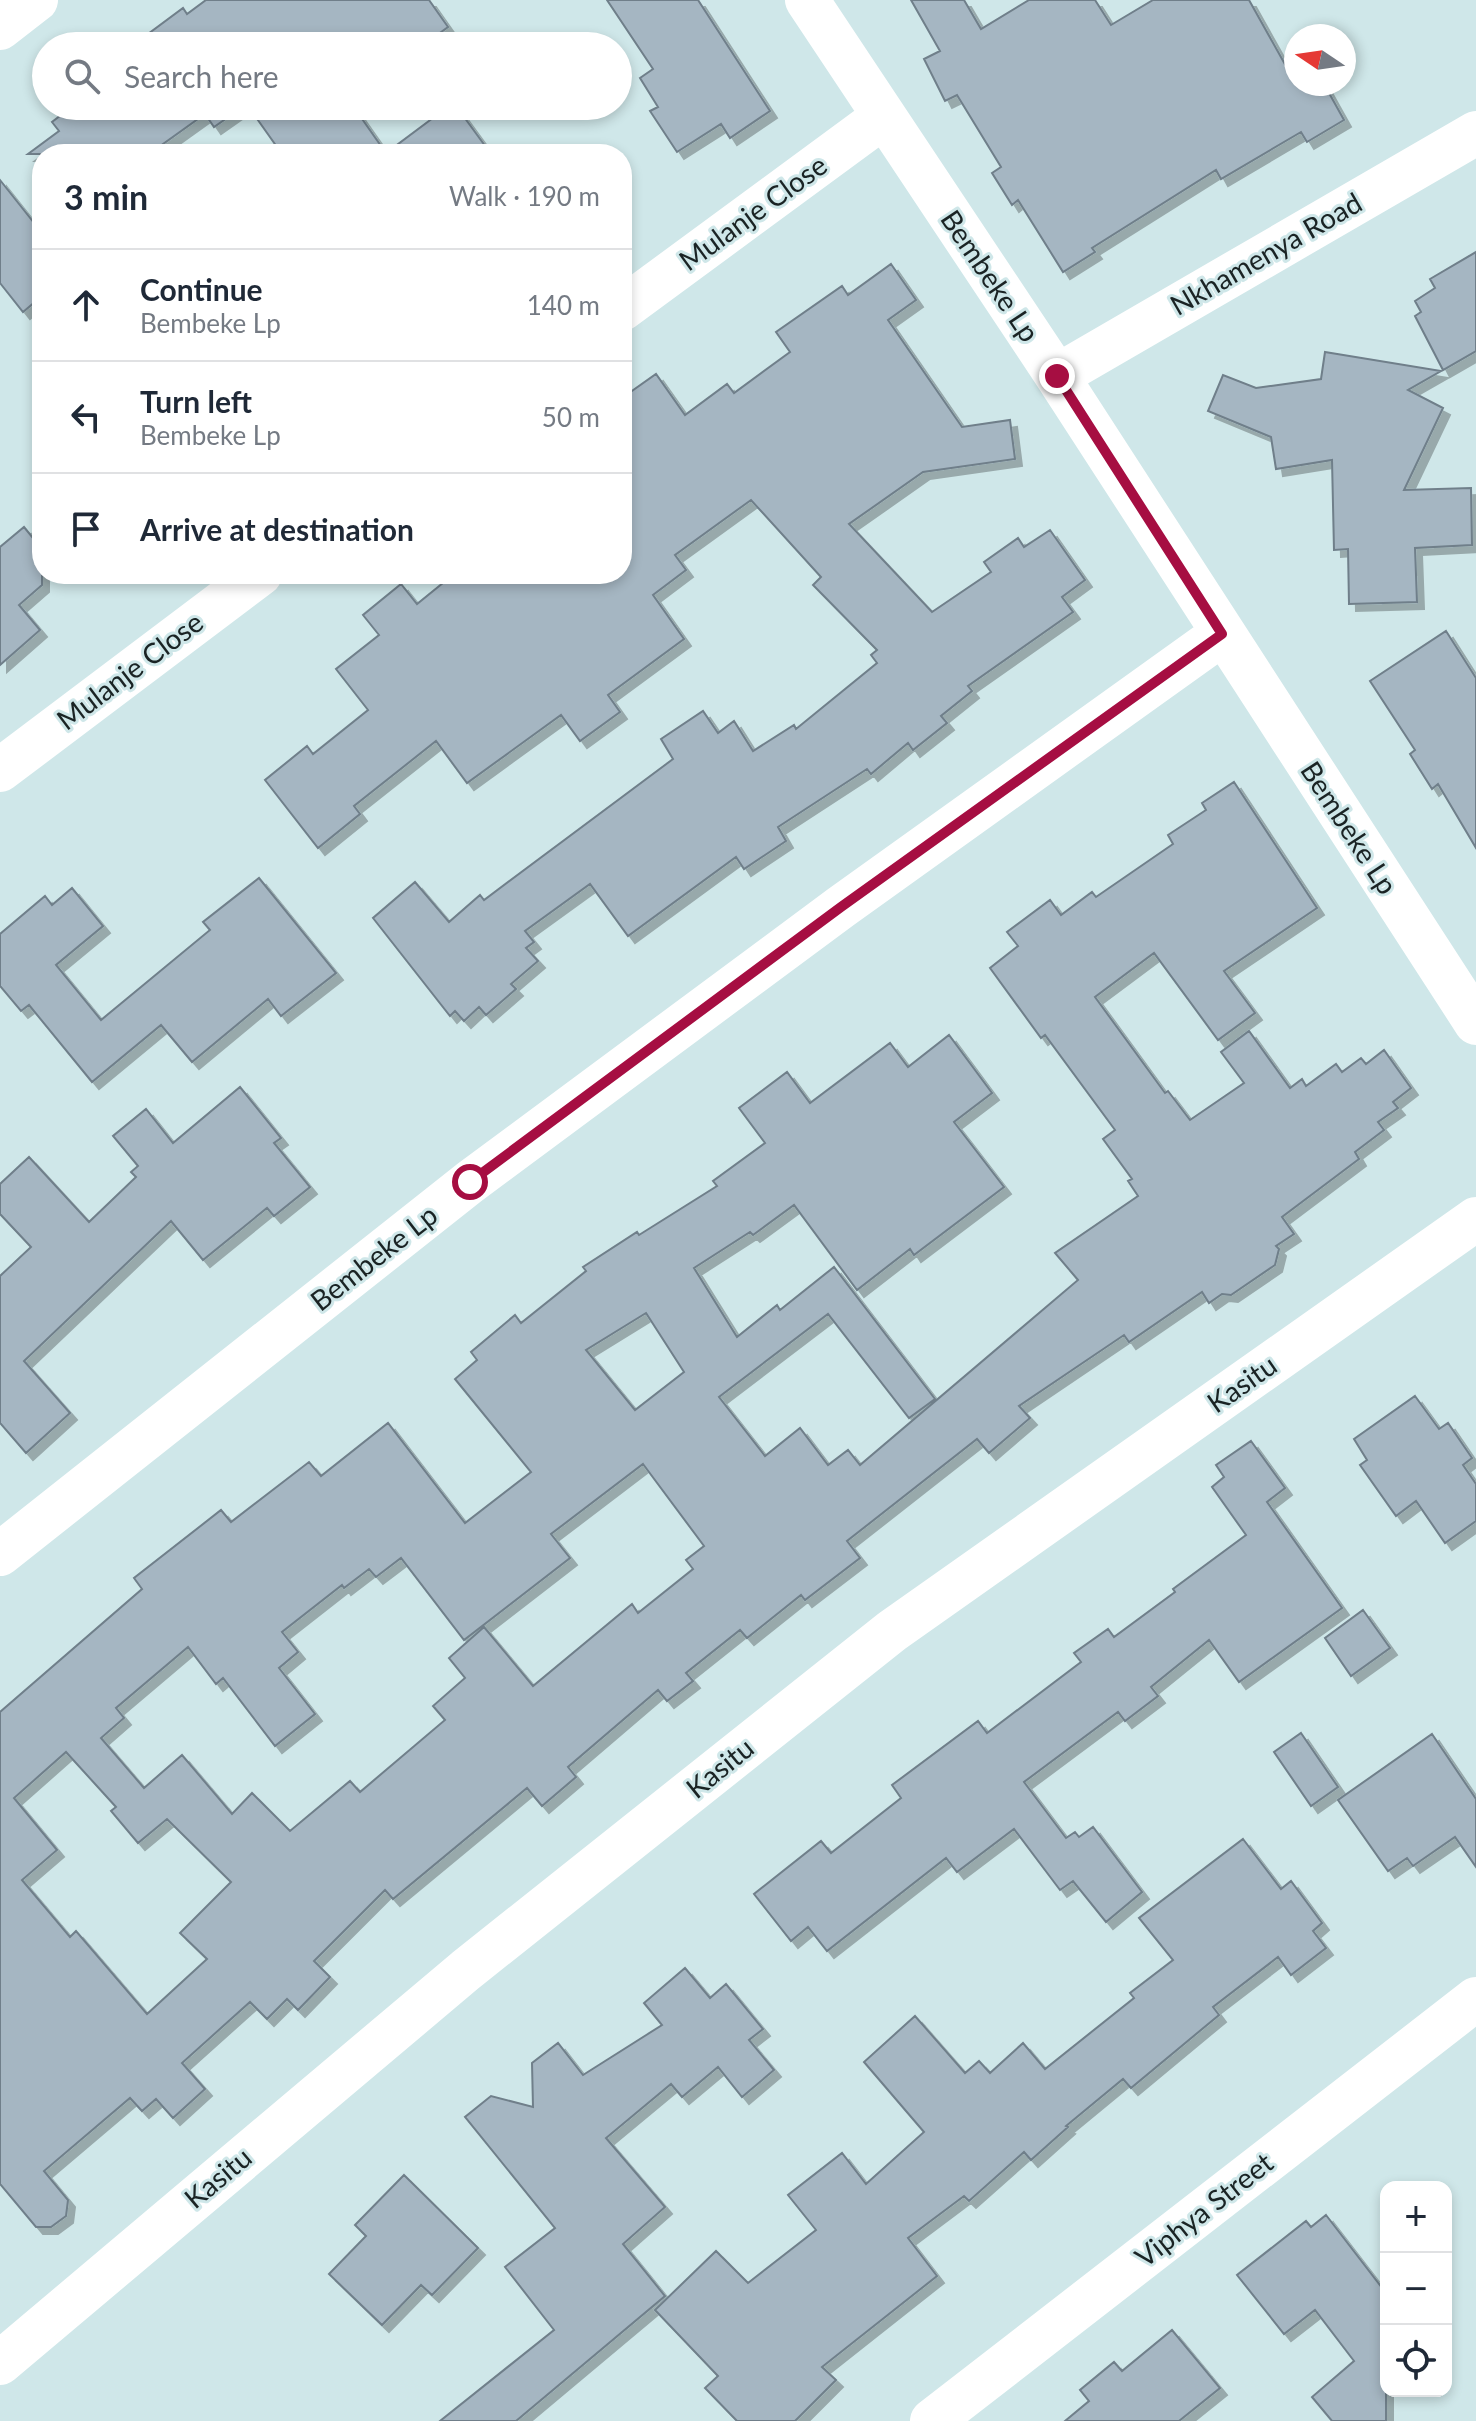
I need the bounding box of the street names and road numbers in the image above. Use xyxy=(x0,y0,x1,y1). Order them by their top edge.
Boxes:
street label: Mulanje Close xyxy=(672,147,833,277)
street label: Nkhamenya Road xyxy=(1164,185,1367,322)
street label: Bembeke Lp xyxy=(934,203,1047,348)
street label: Mulanje Close xyxy=(50,604,209,736)
street label: Bembeke Lp xyxy=(1294,755,1405,900)
street label: Bembeke Lp xyxy=(303,1197,444,1317)
street label: Kasitu xyxy=(1200,1347,1283,1419)
street label: Kasitu xyxy=(679,1730,760,1805)
street label: Kasitu xyxy=(177,2140,258,2215)
street label: Viphya Street xyxy=(1128,2145,1279,2274)

